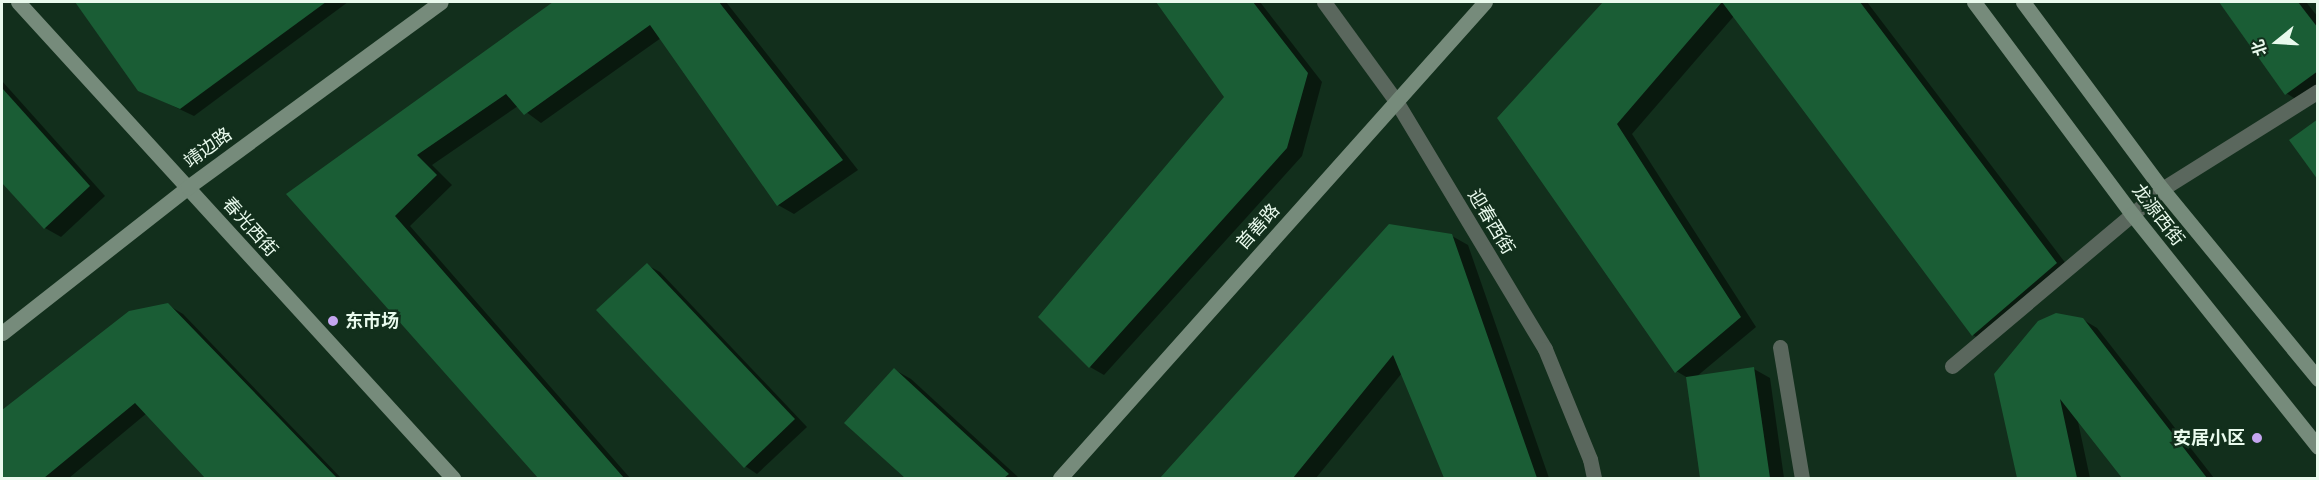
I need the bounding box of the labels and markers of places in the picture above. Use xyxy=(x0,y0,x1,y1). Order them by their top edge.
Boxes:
place label: 东市场 xyxy=(345,310,399,332)
marker: 东市场 xyxy=(326,314,340,328)
place label: 安居小区 xyxy=(2173,427,2245,449)
marker: 安居小区 xyxy=(2250,431,2264,445)

